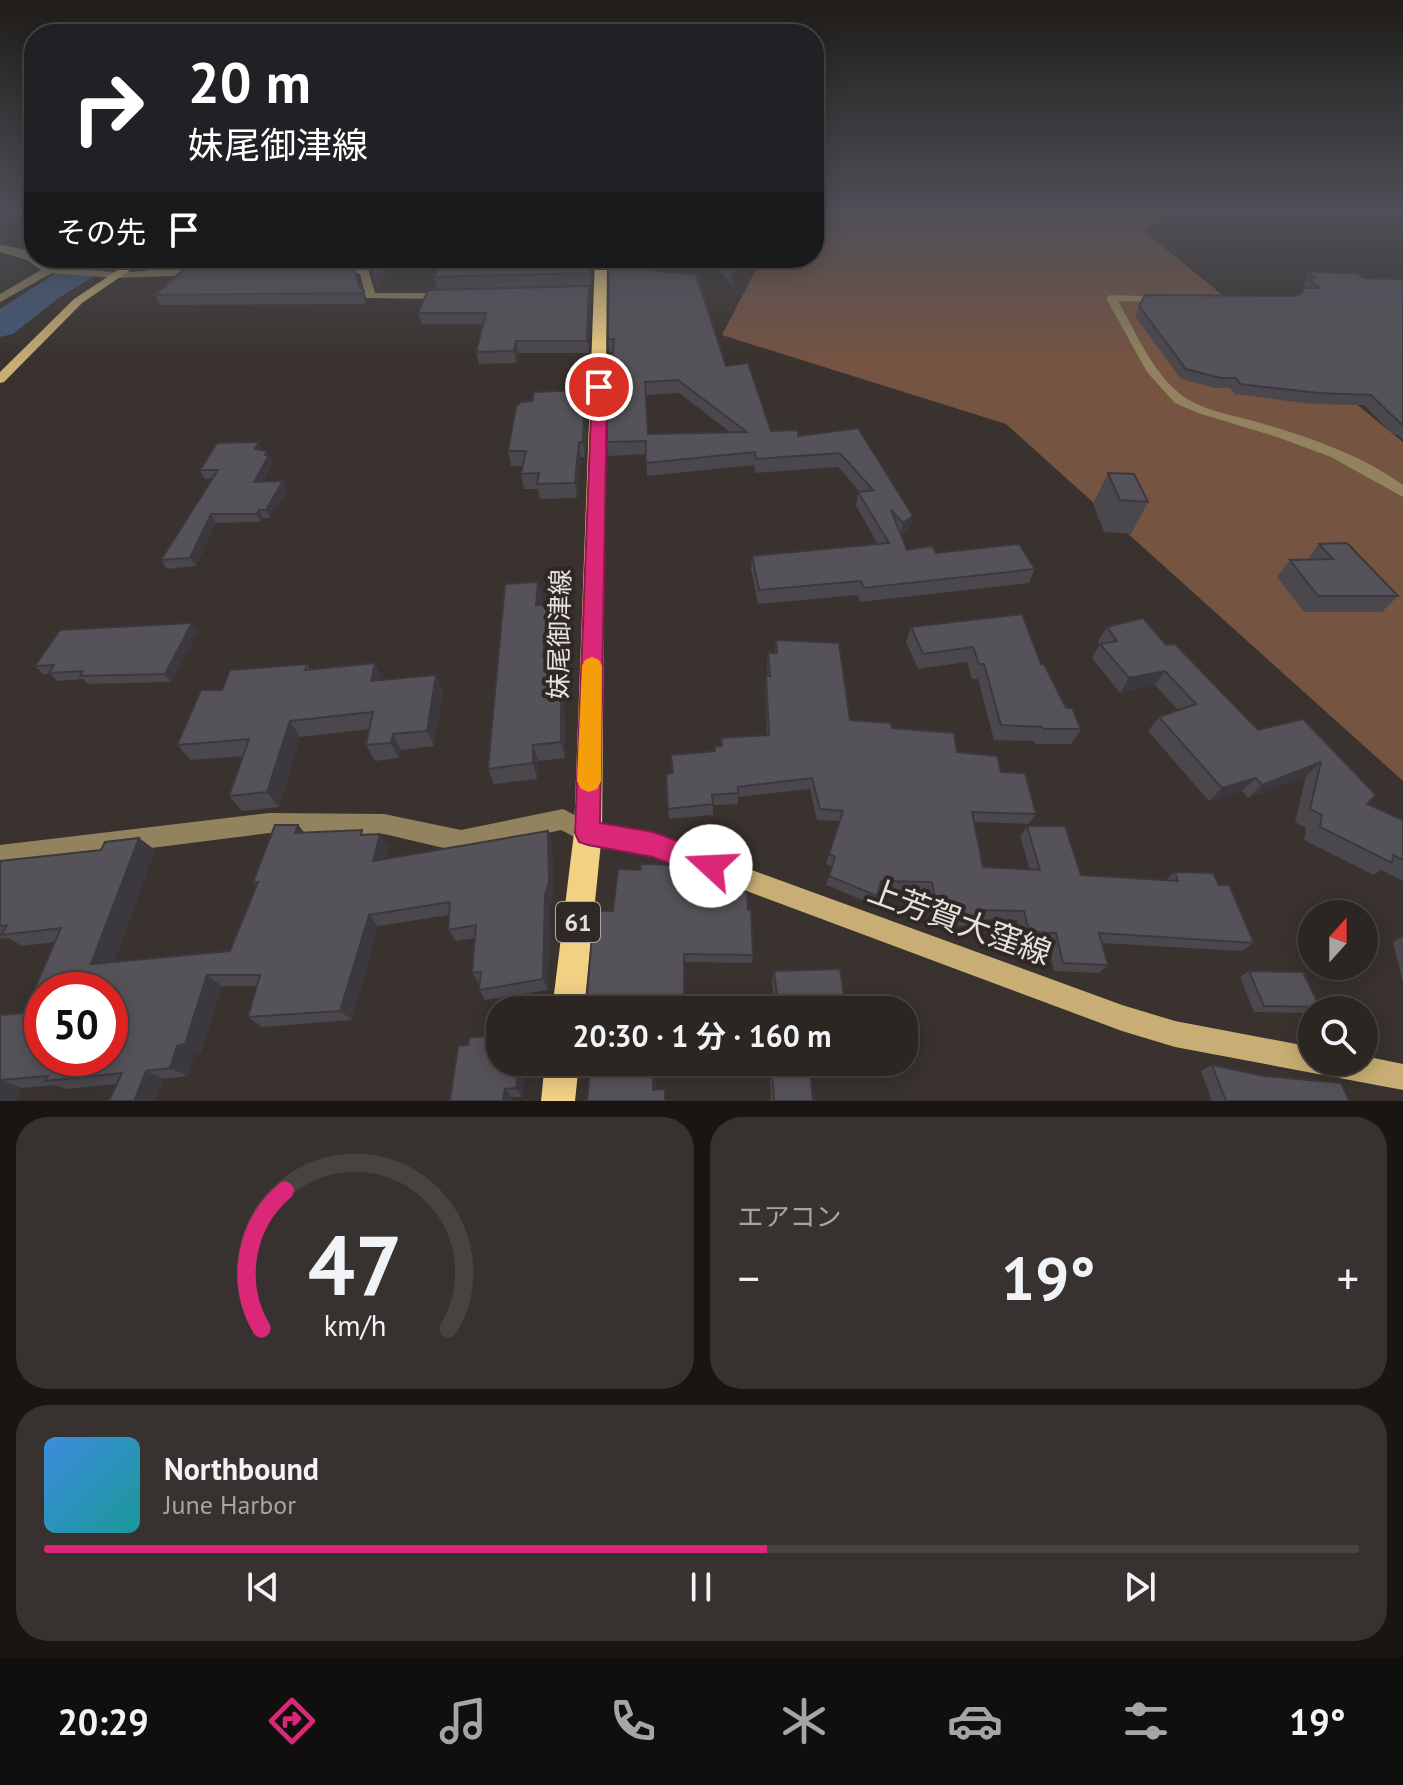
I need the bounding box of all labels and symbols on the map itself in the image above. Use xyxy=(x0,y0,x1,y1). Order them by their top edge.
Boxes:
pin xyxy=(565,353,633,421)
street label: 妹尾御津線 xyxy=(541,569,577,699)
position arrow xyxy=(669,824,753,908)
street label: 上芳賀大窪線 xyxy=(863,868,1057,974)
north arrow xyxy=(1298,900,1378,980)
road number: 61 xyxy=(556,902,600,942)
speed limit sign: 50 xyxy=(24,972,128,1076)

